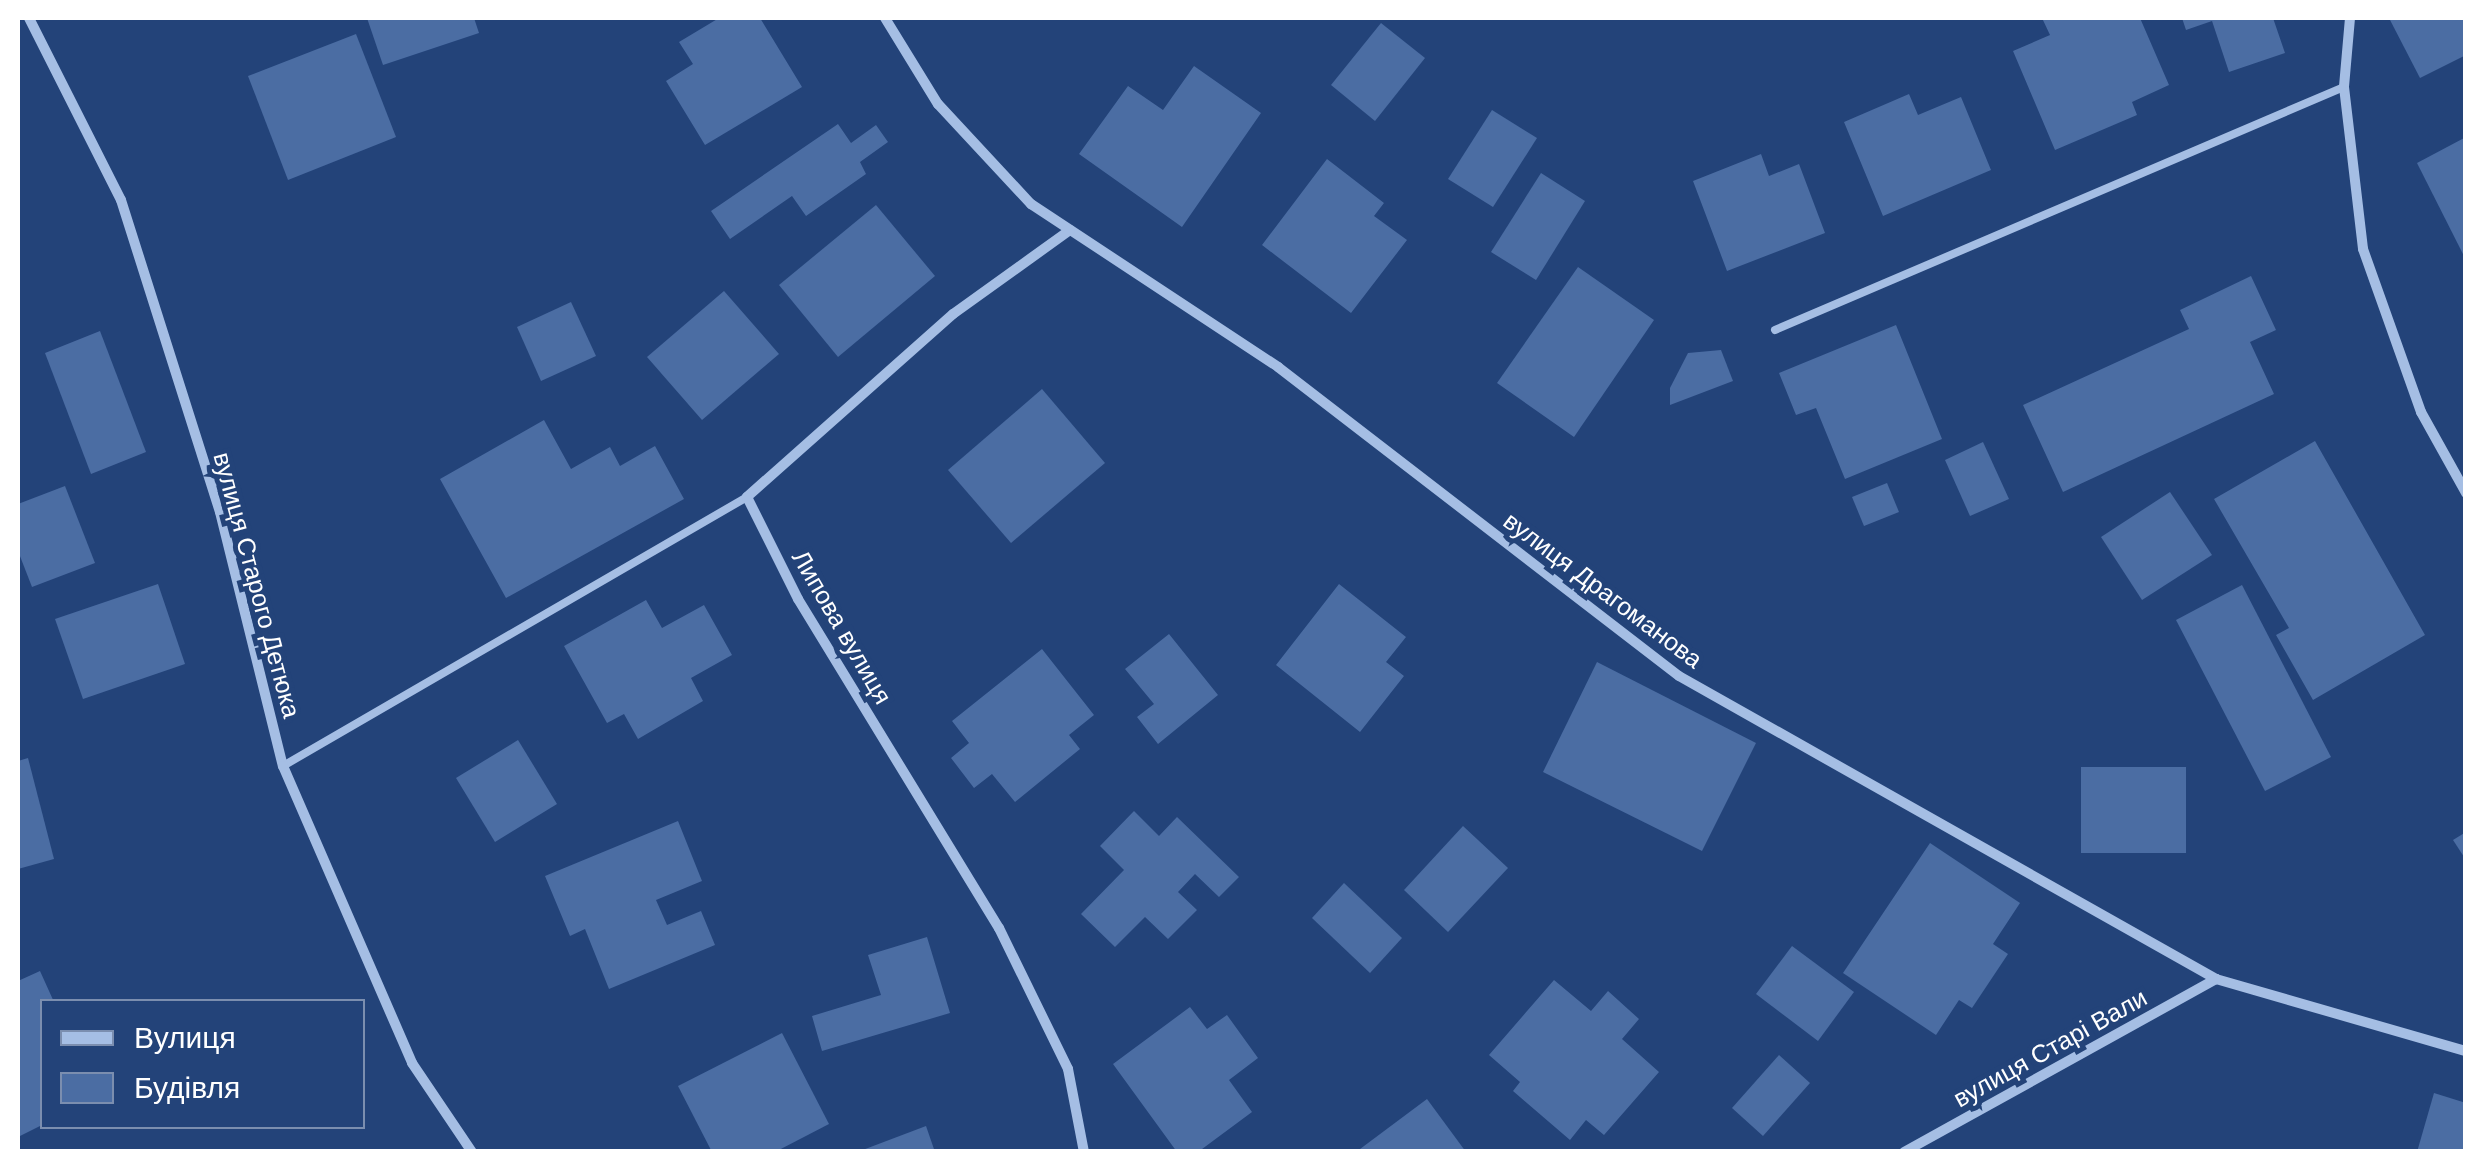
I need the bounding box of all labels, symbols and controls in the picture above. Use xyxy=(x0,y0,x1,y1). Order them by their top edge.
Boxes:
street label: вулиця Старого Детюка xyxy=(207,449,307,721)
street label: вулиця Драгоманова xyxy=(1498,506,1708,674)
street label: Липова вулиця xyxy=(786,545,898,709)
street label: вулиця Старі Вали xyxy=(1948,982,2152,1114)
legend xyxy=(40,999,365,1129)
text: Вулиця xyxy=(134,1021,236,1054)
text: Будівля xyxy=(134,1071,240,1104)

